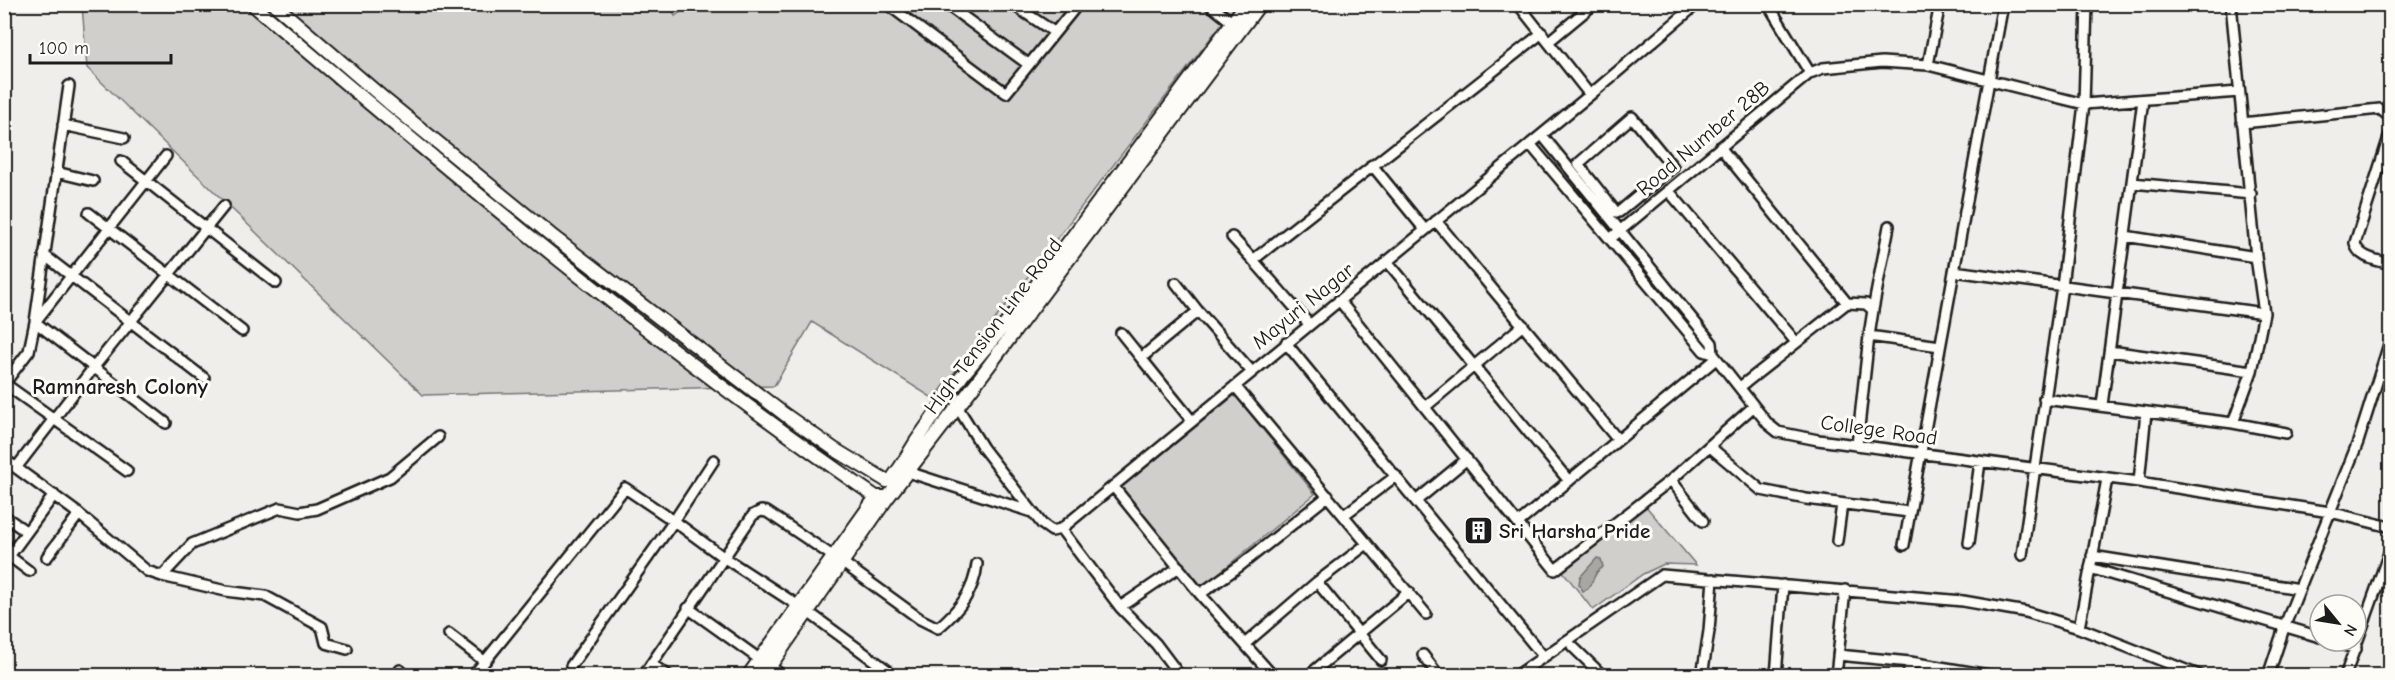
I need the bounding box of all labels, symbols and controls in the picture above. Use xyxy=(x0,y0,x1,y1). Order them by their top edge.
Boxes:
scale bar xyxy=(30,27,171,65)
text: 100 m xyxy=(39,38,89,59)
street label: Road Number 28B xyxy=(1632,75,1774,201)
street label: High Tension Line Road xyxy=(919,233,1067,419)
street label: Mayuri Nagar xyxy=(1247,257,1359,354)
district label: Ramnaresh Colony xyxy=(32,374,209,400)
street label: College Road xyxy=(1819,410,1939,450)
building icon: Sri Harsha Pride xyxy=(1462,515,1494,547)
place label: Sri Harsha Pride xyxy=(1499,519,1650,543)
north arrow xyxy=(2308,593,2368,653)
text: N xyxy=(2340,621,2361,639)

